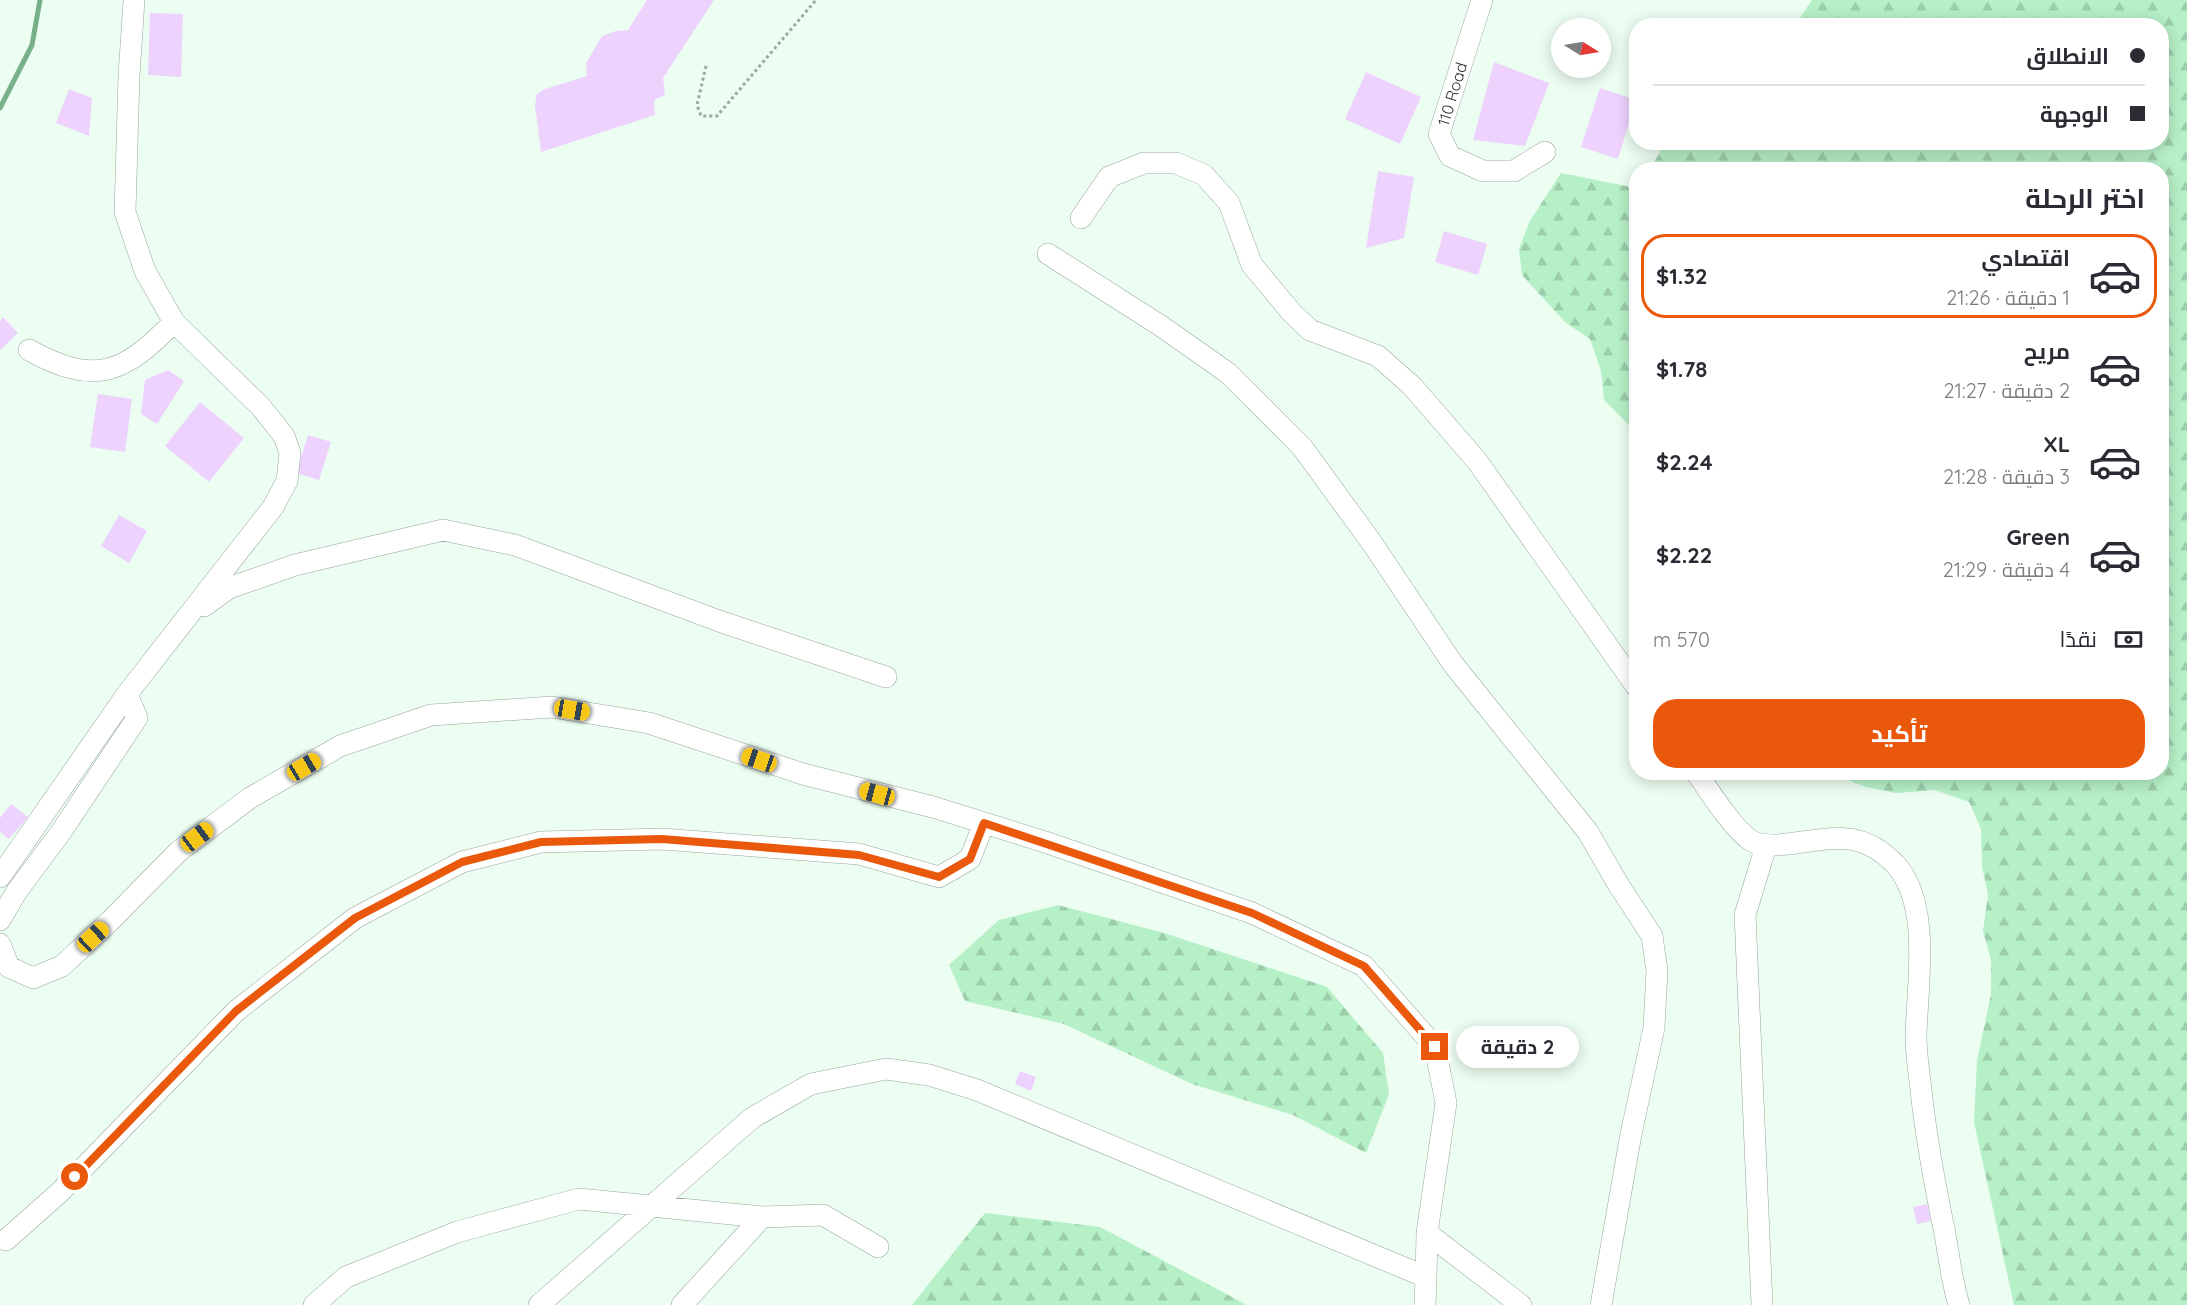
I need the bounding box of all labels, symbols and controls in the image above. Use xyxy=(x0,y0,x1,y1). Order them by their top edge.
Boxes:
north arrow xyxy=(1551,18,1611,78)
map controls xyxy=(1551,18,1611,78)
text: الانطلاق xyxy=(2026,42,2109,70)
street label: 110 Road xyxy=(1433,60,1471,128)
text: الوجهة xyxy=(2040,100,2109,128)
text: اختر الرحلة xyxy=(2025,181,2145,215)
text: اقتصادي xyxy=(1981,244,2070,272)
icon: car xyxy=(2088,249,2142,303)
text: $1.32 xyxy=(1656,262,1708,290)
text: 1 دقيقة · 21:26 xyxy=(1946,285,2070,310)
text: مريح xyxy=(2024,337,2070,365)
icon: car xyxy=(2088,342,2142,396)
text: $1.78 xyxy=(1656,355,1707,383)
text: 2 دقيقة · 21:27 xyxy=(1943,378,2070,403)
text: XL xyxy=(2043,430,2070,458)
icon: car xyxy=(2088,435,2142,489)
text: $2.24 xyxy=(1656,448,1713,476)
text: 3 دقيقة · 21:28 xyxy=(1943,464,2070,489)
text: Green xyxy=(2007,523,2070,551)
icon: car xyxy=(2088,528,2142,582)
text: $2.22 xyxy=(1656,541,1712,569)
text: 4 دقيقة · 21:29 xyxy=(1943,557,2070,582)
icon: cash xyxy=(2112,623,2145,656)
text: نقدًا xyxy=(2059,625,2097,653)
text: 570 m xyxy=(1653,627,1710,652)
car xyxy=(553,698,591,722)
button: تأكيد xyxy=(1653,699,2145,768)
car xyxy=(739,746,779,774)
car xyxy=(284,750,324,784)
car xyxy=(857,781,897,807)
car xyxy=(177,819,217,855)
car xyxy=(74,918,112,956)
callout: 2 دقيقة xyxy=(1456,1026,1579,1068)
route end xyxy=(1421,1033,1448,1060)
text: 2 دقيقة xyxy=(1481,1034,1554,1059)
route start xyxy=(61,1163,88,1190)

